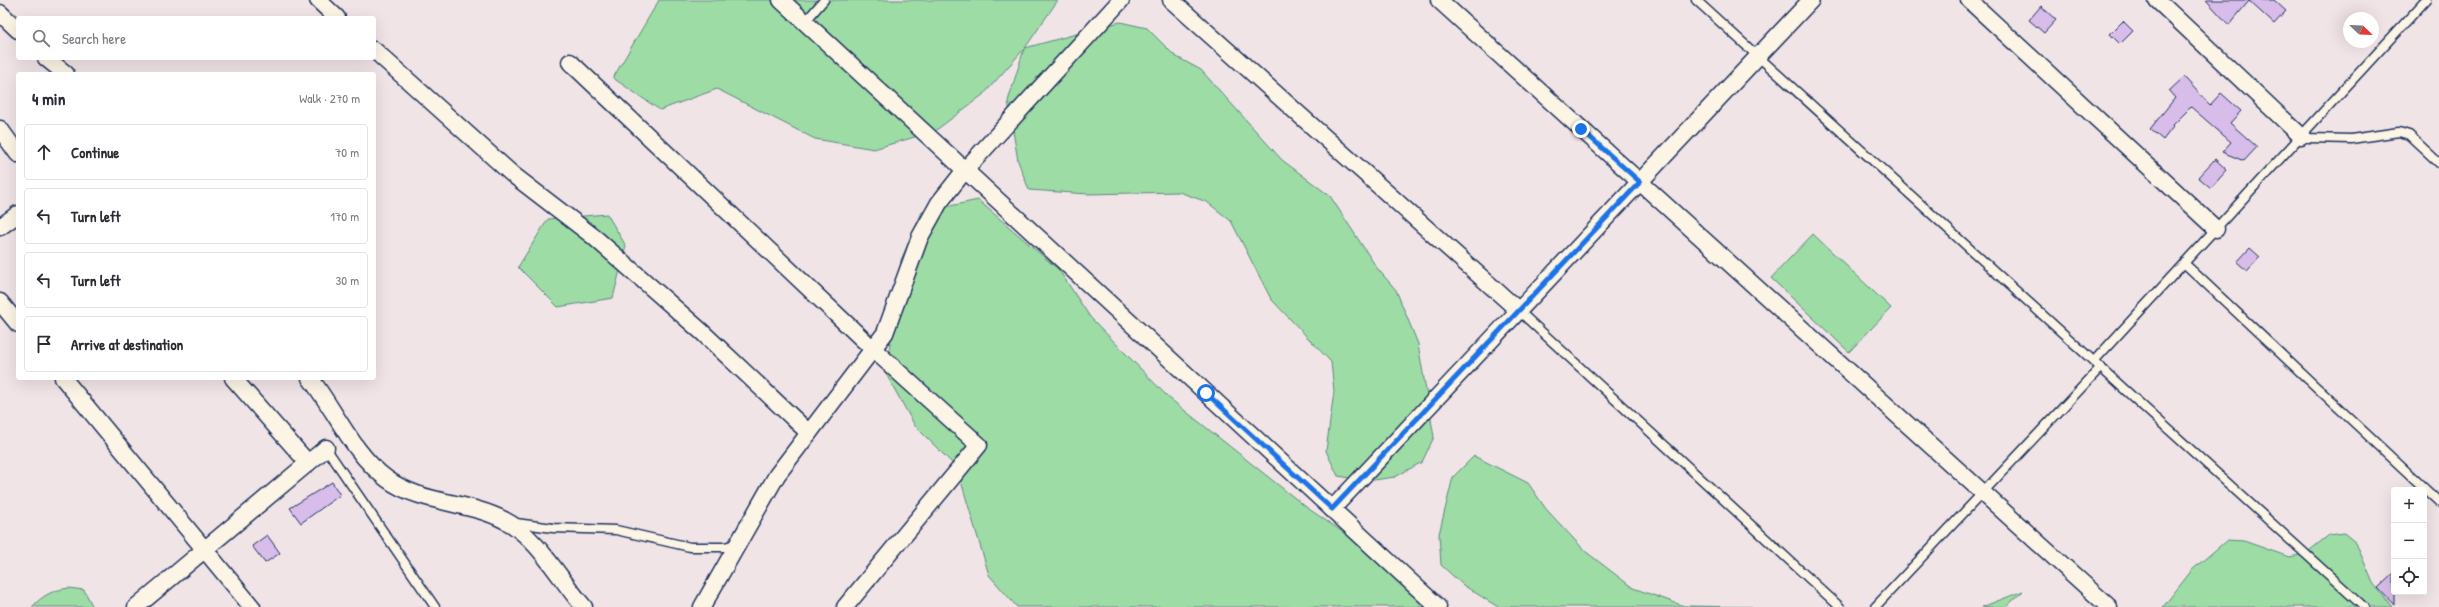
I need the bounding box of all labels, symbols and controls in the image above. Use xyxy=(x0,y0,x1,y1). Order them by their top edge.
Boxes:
north arrow xyxy=(2343,12,2379,48)
search box xyxy=(16,16,376,60)
icon: search xyxy=(30,27,52,49)
text: Search here xyxy=(62,28,126,49)
text: 4 min xyxy=(32,87,65,110)
text: Walk · 270 m xyxy=(299,89,360,107)
route end xyxy=(1572,120,1590,138)
icon: ahead xyxy=(33,141,55,163)
text: Continue xyxy=(71,142,119,163)
text: 70 m xyxy=(335,143,359,161)
icon: left xyxy=(33,205,55,227)
text: Turn left xyxy=(71,206,121,227)
text: 170 m xyxy=(330,207,359,225)
icon: left xyxy=(33,269,55,291)
text: Turn left xyxy=(71,270,121,291)
text: 30 m xyxy=(336,271,359,289)
icon: arrive xyxy=(33,333,55,355)
text: Arrive at destination xyxy=(71,334,183,355)
route start xyxy=(1197,384,1215,402)
map controls xyxy=(2391,487,2427,595)
button: + xyxy=(2391,487,2427,523)
button: − xyxy=(2391,523,2427,559)
button: locate xyxy=(2391,559,2427,595)

